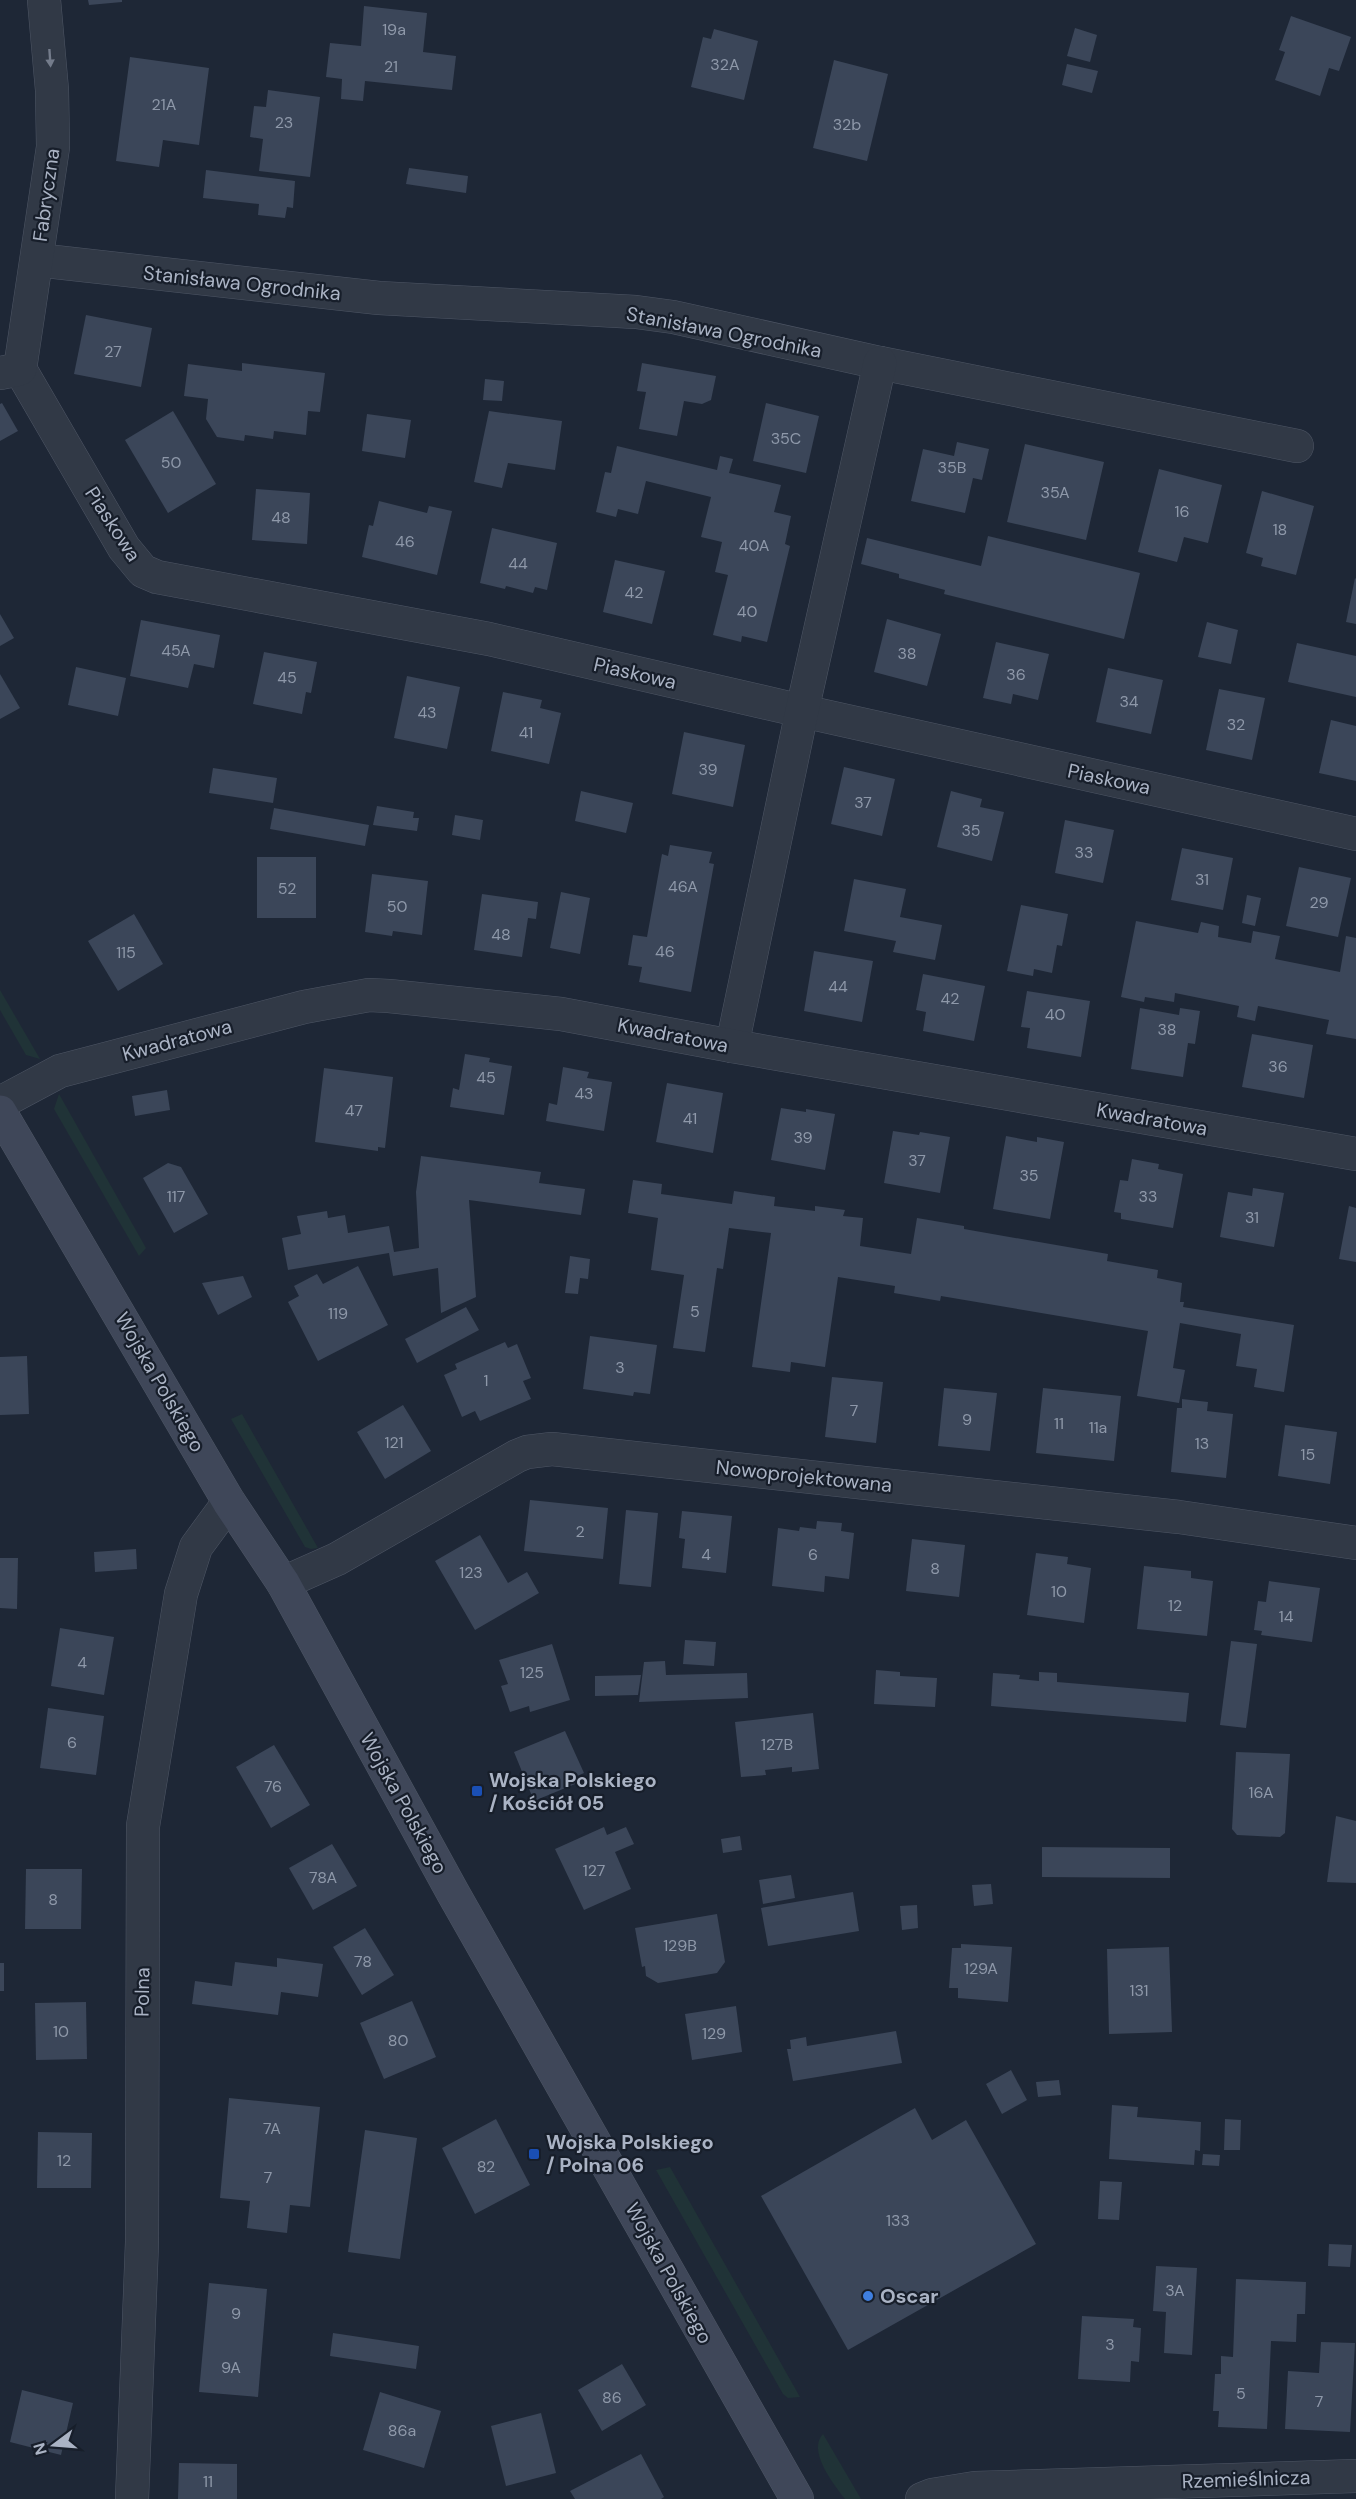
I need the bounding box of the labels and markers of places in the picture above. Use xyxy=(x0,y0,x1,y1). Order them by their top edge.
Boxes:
place label: Wojska Polskiego / Kościół 05 xyxy=(489,1767,657,1816)
marker: Wojska Polskiego / Kościół 05 xyxy=(470,1784,484,1798)
place label: Wojska Polskiego / Polna 06 xyxy=(546,2129,714,2178)
marker: Wojska Polskiego / Polna 06 xyxy=(527,2147,541,2161)
place label: Oscar xyxy=(880,2283,938,2309)
marker: Oscar xyxy=(861,2289,875,2303)

